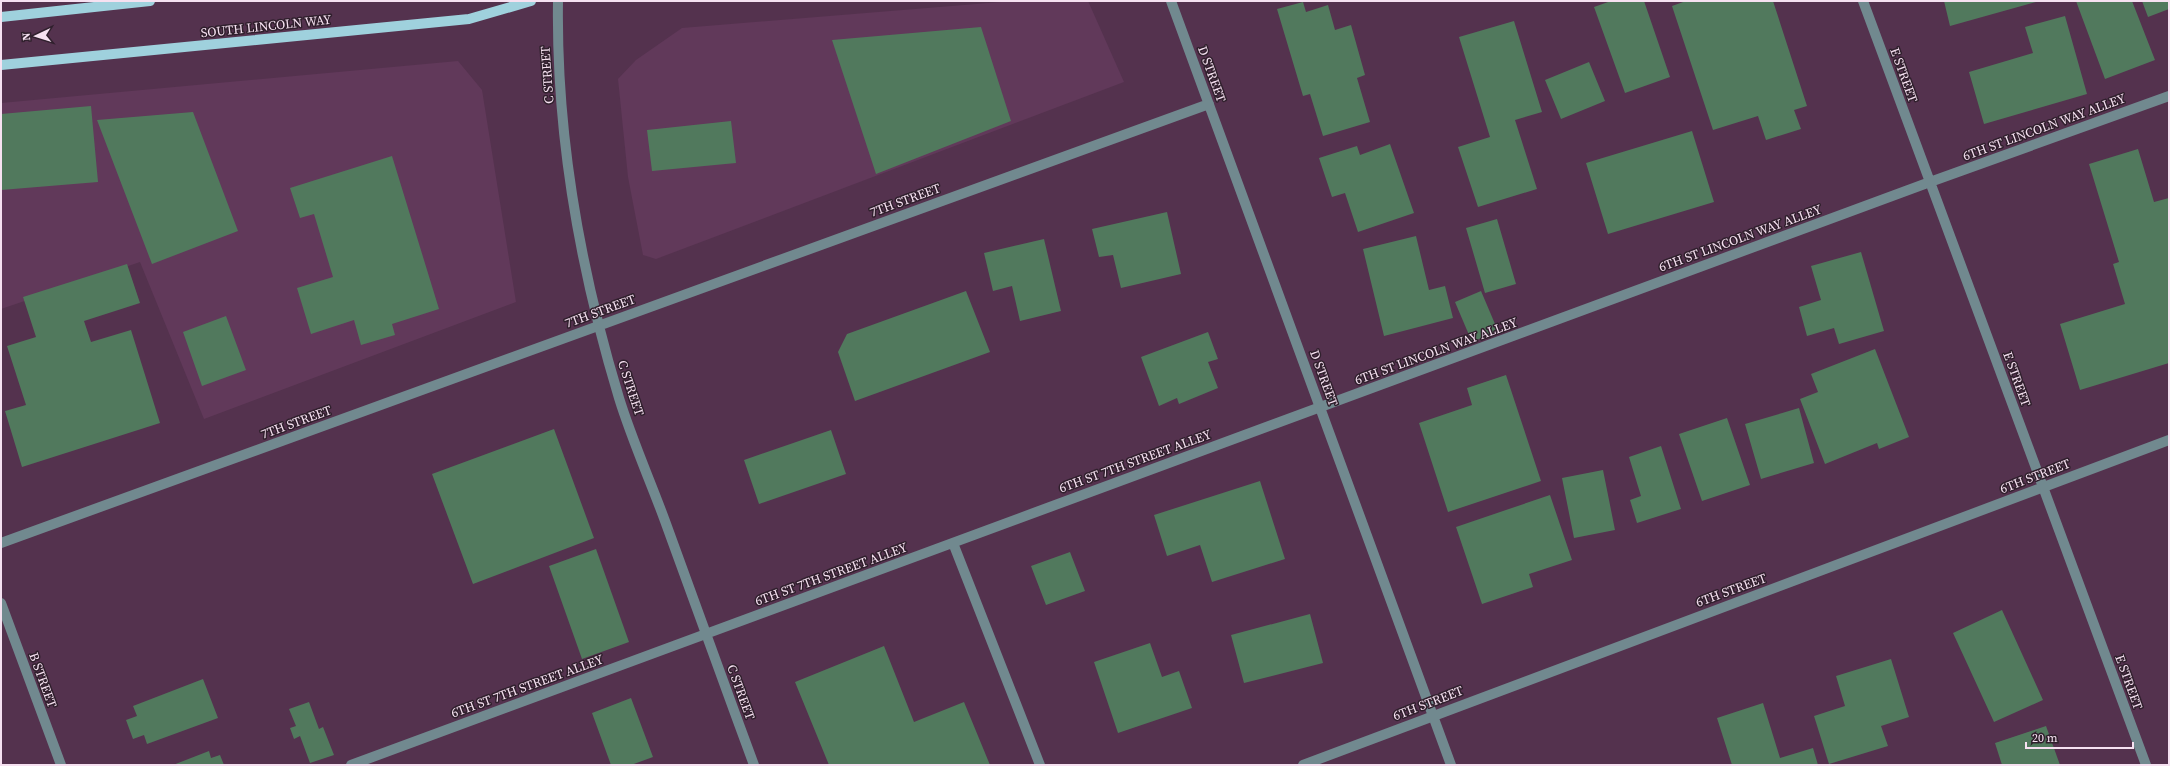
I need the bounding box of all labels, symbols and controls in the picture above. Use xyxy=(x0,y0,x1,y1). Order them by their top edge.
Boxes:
street label: SOUTH LINCOLN WAY xyxy=(200,11,333,41)
north arrow xyxy=(16,16,56,56)
text: N xyxy=(19,32,34,41)
street label: D STREET xyxy=(1194,44,1230,105)
street label: E STREET xyxy=(1886,45,1922,105)
street label: C STREET xyxy=(537,46,557,104)
street label: 6TH ST LINCOLN WAY ALLEY xyxy=(1960,89,2128,164)
street label: 7TH STREET xyxy=(867,179,943,221)
street label: 6TH ST LINCOLN WAY ALLEY xyxy=(1656,200,1824,275)
street label: 7TH STREET xyxy=(562,290,638,332)
street label: 6TH ST LINCOLN WAY ALLEY xyxy=(1352,313,1520,388)
street label: D STREET xyxy=(1306,348,1342,409)
street label: E STREET xyxy=(1999,349,2035,409)
street label: C STREET xyxy=(614,358,648,418)
street label: 7TH STREET xyxy=(258,401,334,443)
street label: 6TH ST 7TH STREET ALLEY xyxy=(1056,425,1214,497)
street label: 6TH STREET xyxy=(1997,455,2073,497)
street label: 6TH ST 7TH STREET ALLEY xyxy=(752,538,910,610)
street label: 6TH STREET xyxy=(1693,569,1769,611)
street label: B STREET xyxy=(25,650,61,710)
street label: 6TH ST 7TH STREET ALLEY xyxy=(448,650,606,722)
street label: E STREET xyxy=(2111,652,2147,712)
street label: C STREET xyxy=(723,662,759,722)
street label: 6TH STREET xyxy=(1390,682,1466,724)
scale bar xyxy=(2026,724,2133,750)
text: 20 m xyxy=(2032,730,2058,746)

